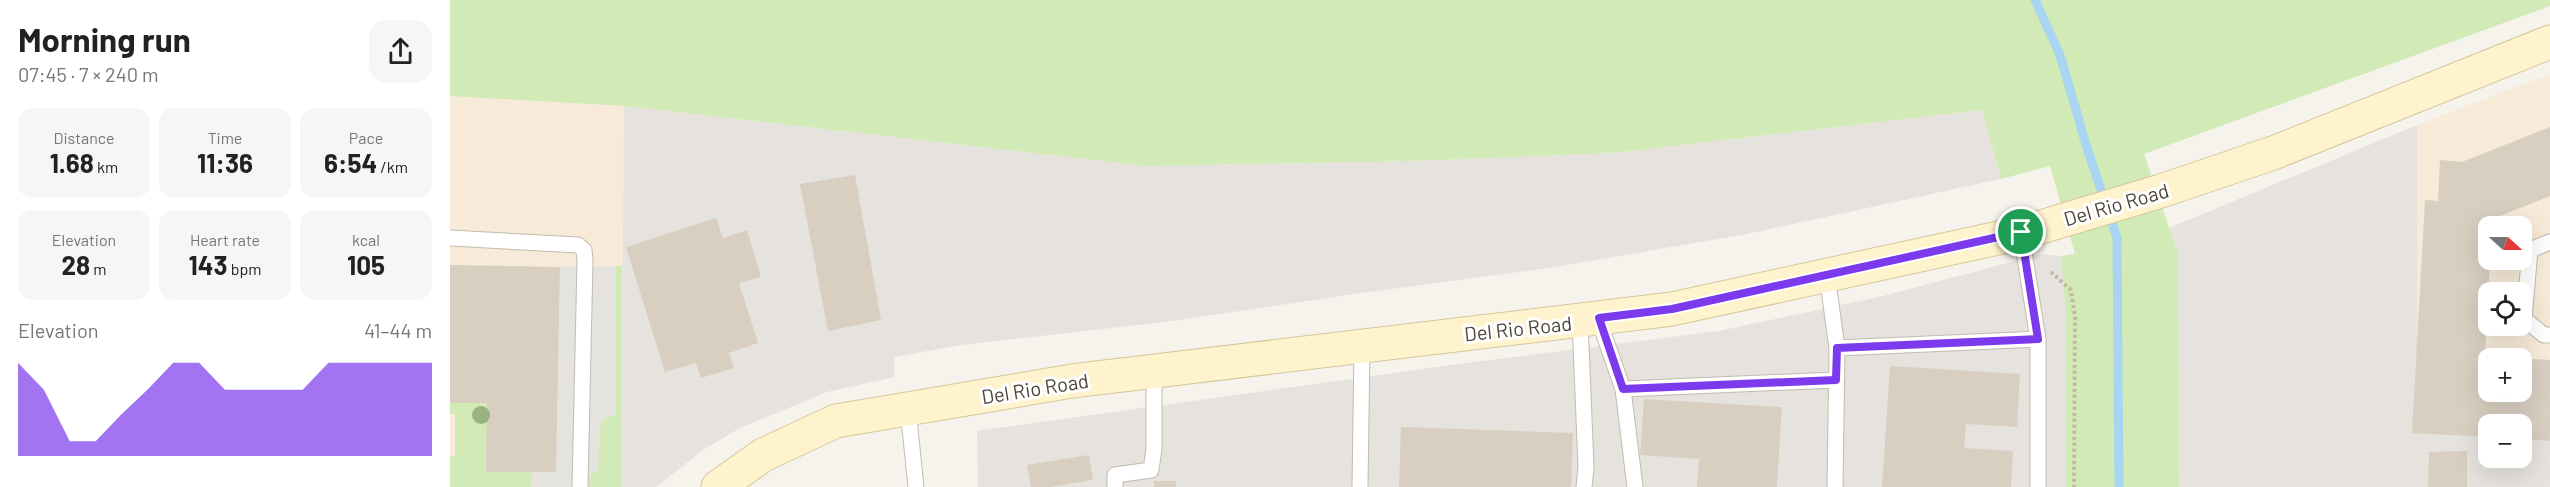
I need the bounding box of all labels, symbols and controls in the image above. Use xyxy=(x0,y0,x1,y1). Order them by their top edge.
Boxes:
text: Morning run xyxy=(18,19,191,59)
button: share xyxy=(369,20,432,83)
text: 07:45 · 7 × 240 m xyxy=(18,62,159,86)
text: Distance xyxy=(54,128,114,147)
text: Time xyxy=(208,128,242,147)
text: Pace xyxy=(349,128,383,147)
text: 1.68 xyxy=(50,147,94,178)
text: 11:36 xyxy=(197,147,253,178)
text: 6:54 xyxy=(324,147,377,178)
text: km xyxy=(94,157,118,176)
text: /km xyxy=(377,157,408,176)
street label: Del Rio Road xyxy=(2061,178,2171,230)
pin xyxy=(1995,206,2046,257)
icon: arrive xyxy=(2004,215,2037,248)
north arrow xyxy=(2478,216,2532,270)
map controls xyxy=(2478,216,2532,468)
text: Elevation xyxy=(52,230,116,249)
text: Heart rate xyxy=(190,230,260,249)
text: kcal xyxy=(352,230,380,249)
text: 28 xyxy=(61,249,90,280)
text: 143 xyxy=(189,249,227,280)
text: 105 xyxy=(347,249,385,280)
text: m xyxy=(90,259,107,278)
text: bpm xyxy=(227,259,262,278)
button: locate xyxy=(2478,282,2532,336)
street label: Del Rio Road xyxy=(1463,310,1573,346)
text: Elevation xyxy=(18,318,99,342)
text: 41–44 m xyxy=(364,318,432,342)
button: + xyxy=(2478,348,2532,402)
street label: Del Rio Road xyxy=(980,368,1090,408)
button: − xyxy=(2478,414,2532,468)

